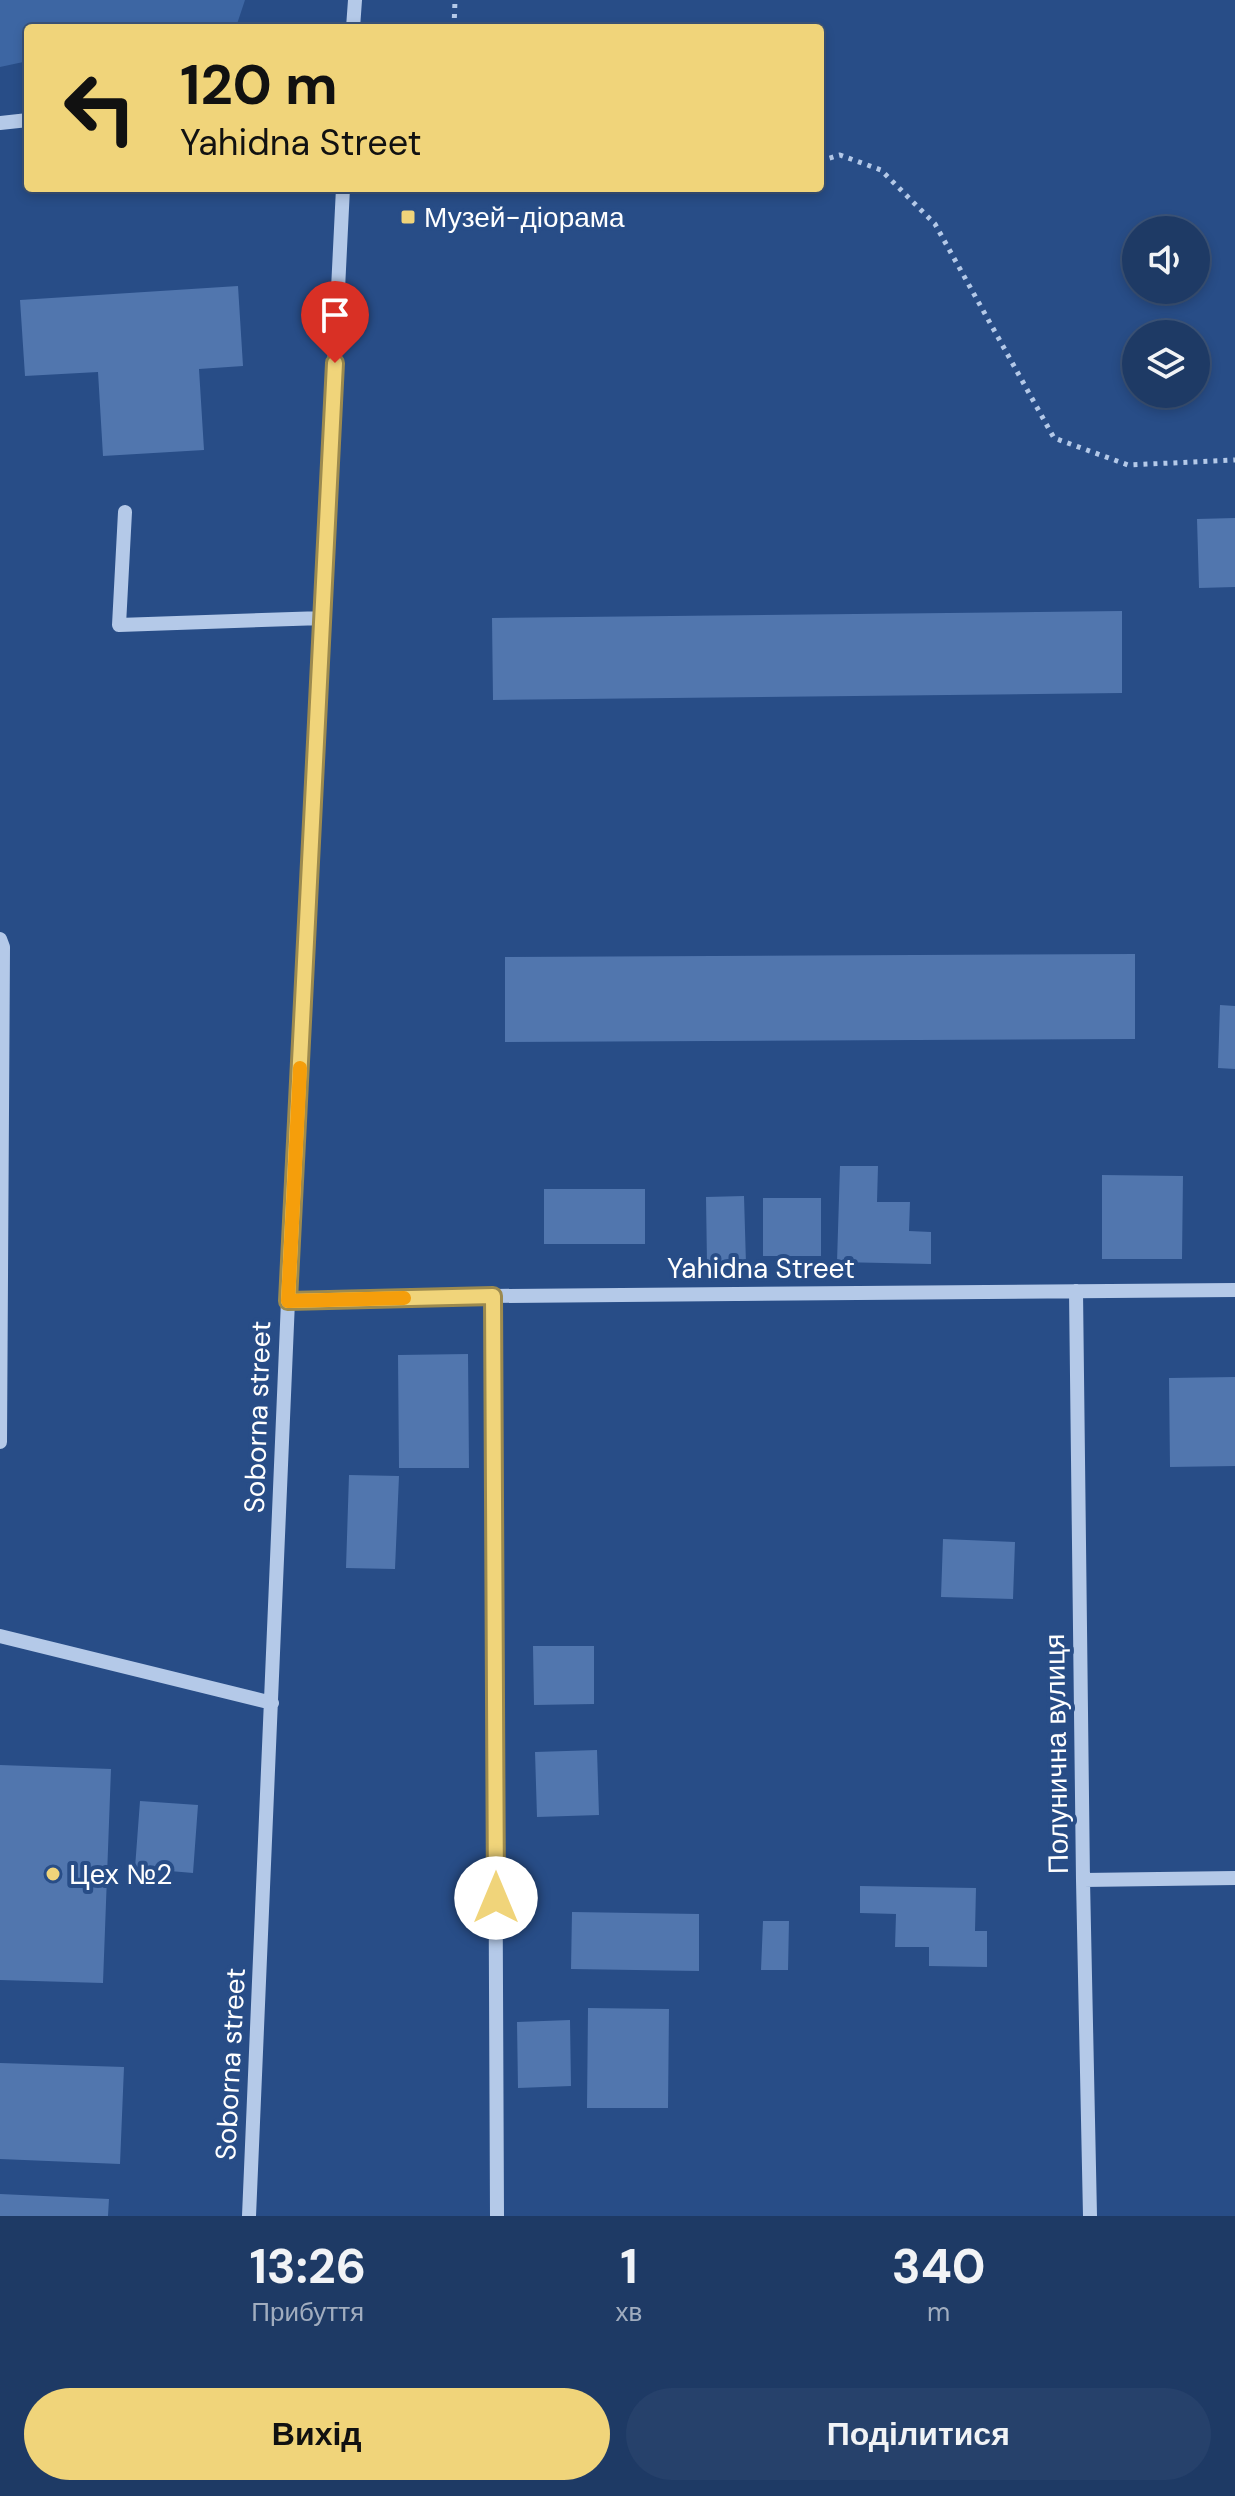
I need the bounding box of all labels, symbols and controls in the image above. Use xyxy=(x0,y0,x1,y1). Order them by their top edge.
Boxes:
text: 120 m xyxy=(180,48,338,121)
icon: left xyxy=(48,56,152,160)
text: Yahidna Street xyxy=(180,119,422,166)
place label: Музей-діорама xyxy=(424,199,625,236)
marker: Музей-діорама xyxy=(399,208,417,226)
map controls xyxy=(1122,216,1210,408)
button: sound xyxy=(1122,216,1210,304)
pin xyxy=(301,281,369,363)
icon: arrive xyxy=(313,293,357,337)
button: layers xyxy=(1122,320,1210,408)
street label: Yahidna Street xyxy=(667,1250,855,1287)
street label: Soborna street xyxy=(236,1320,279,1514)
street label: Полунична вулиця xyxy=(1036,1633,1077,1875)
place label: Цех №2 xyxy=(69,1856,172,1893)
position arrow xyxy=(454,1856,538,1940)
marker: Цех №2 xyxy=(44,1865,62,1883)
street label: Soborna street xyxy=(207,1967,254,2161)
text: 13:26 xyxy=(249,2235,366,2298)
text: 1 xyxy=(620,2235,638,2298)
text: 340 xyxy=(892,2235,986,2298)
text: Прибуття xyxy=(251,2295,364,2329)
text: хв xyxy=(616,2295,642,2329)
text: m xyxy=(927,2295,950,2329)
button: Вихід xyxy=(24,2388,610,2480)
button: Поділитися xyxy=(626,2388,1211,2480)

